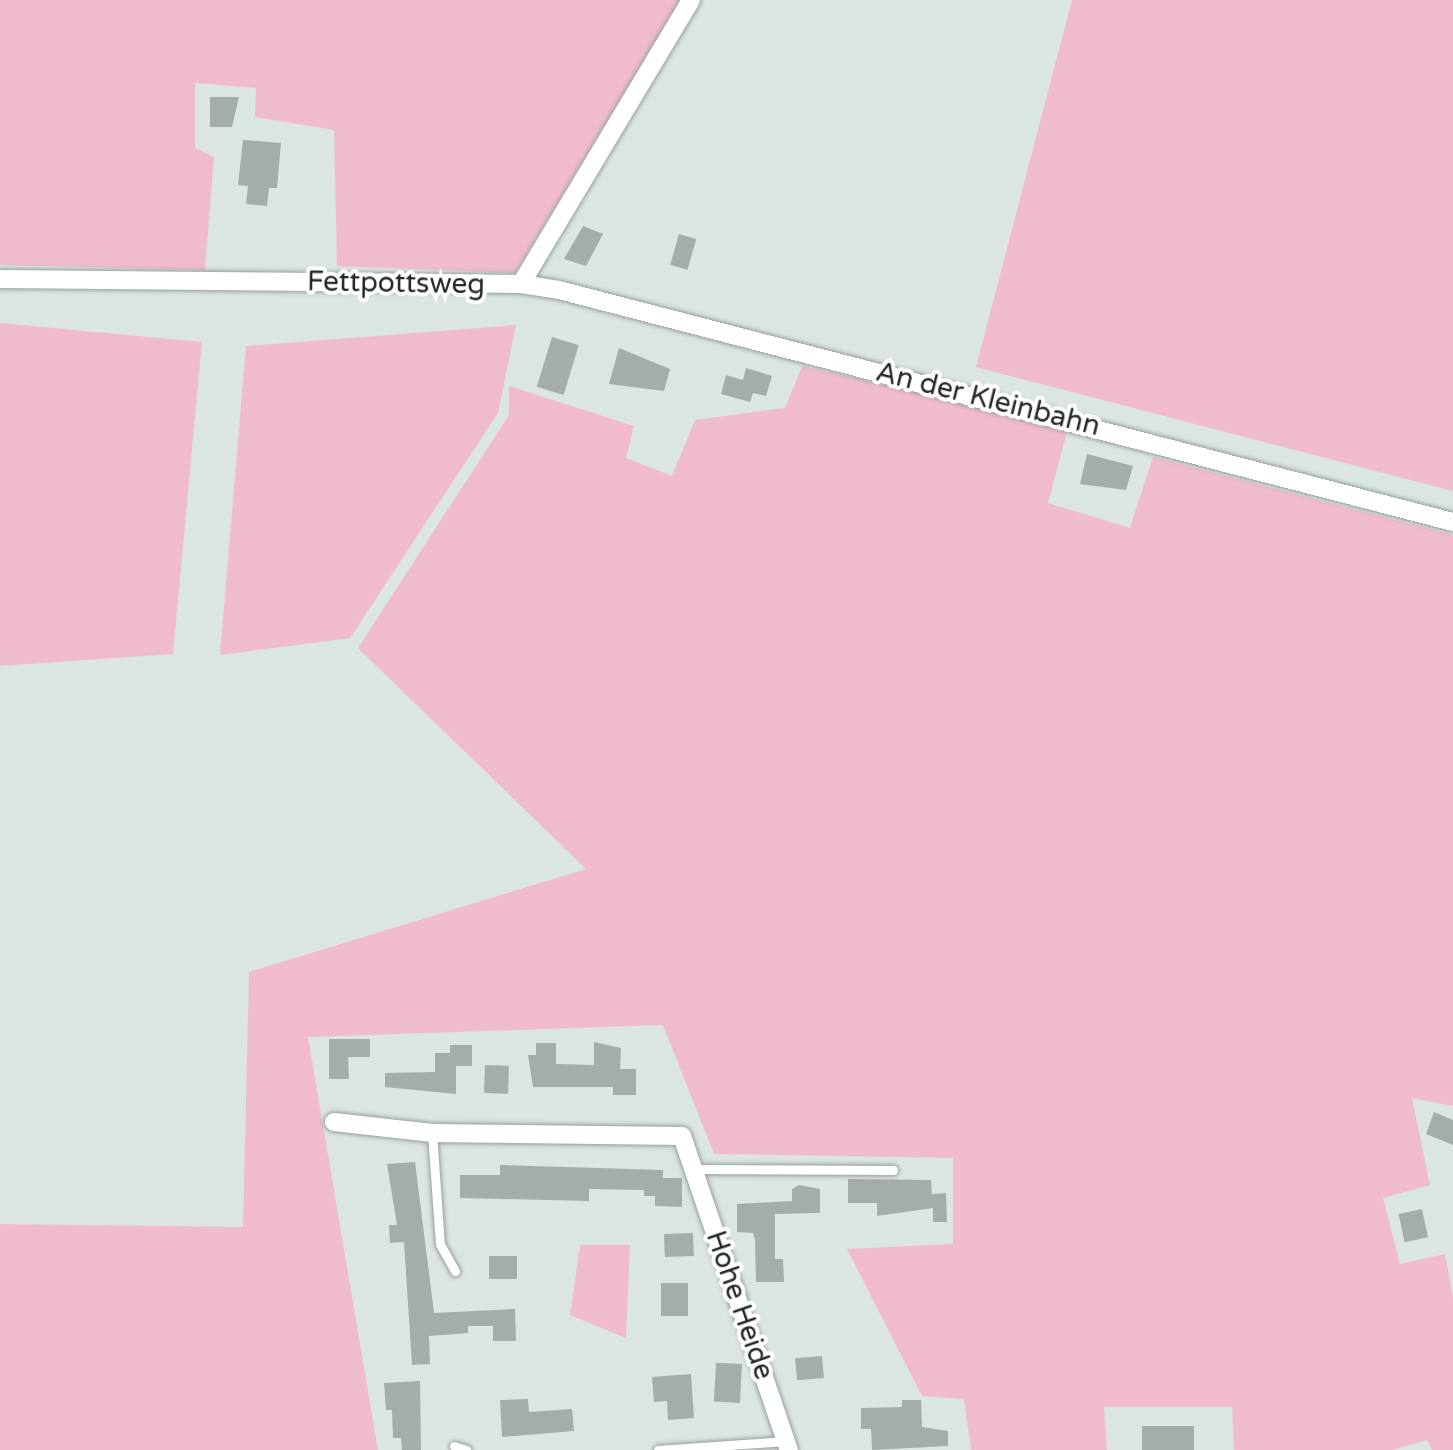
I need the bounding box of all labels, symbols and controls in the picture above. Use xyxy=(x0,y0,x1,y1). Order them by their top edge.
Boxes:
street label: Fettpottsweg xyxy=(307,265,485,301)
street label: An der Kleinbahn xyxy=(873,355,1103,443)
street label: Hohe Heide xyxy=(699,1226,781,1384)

